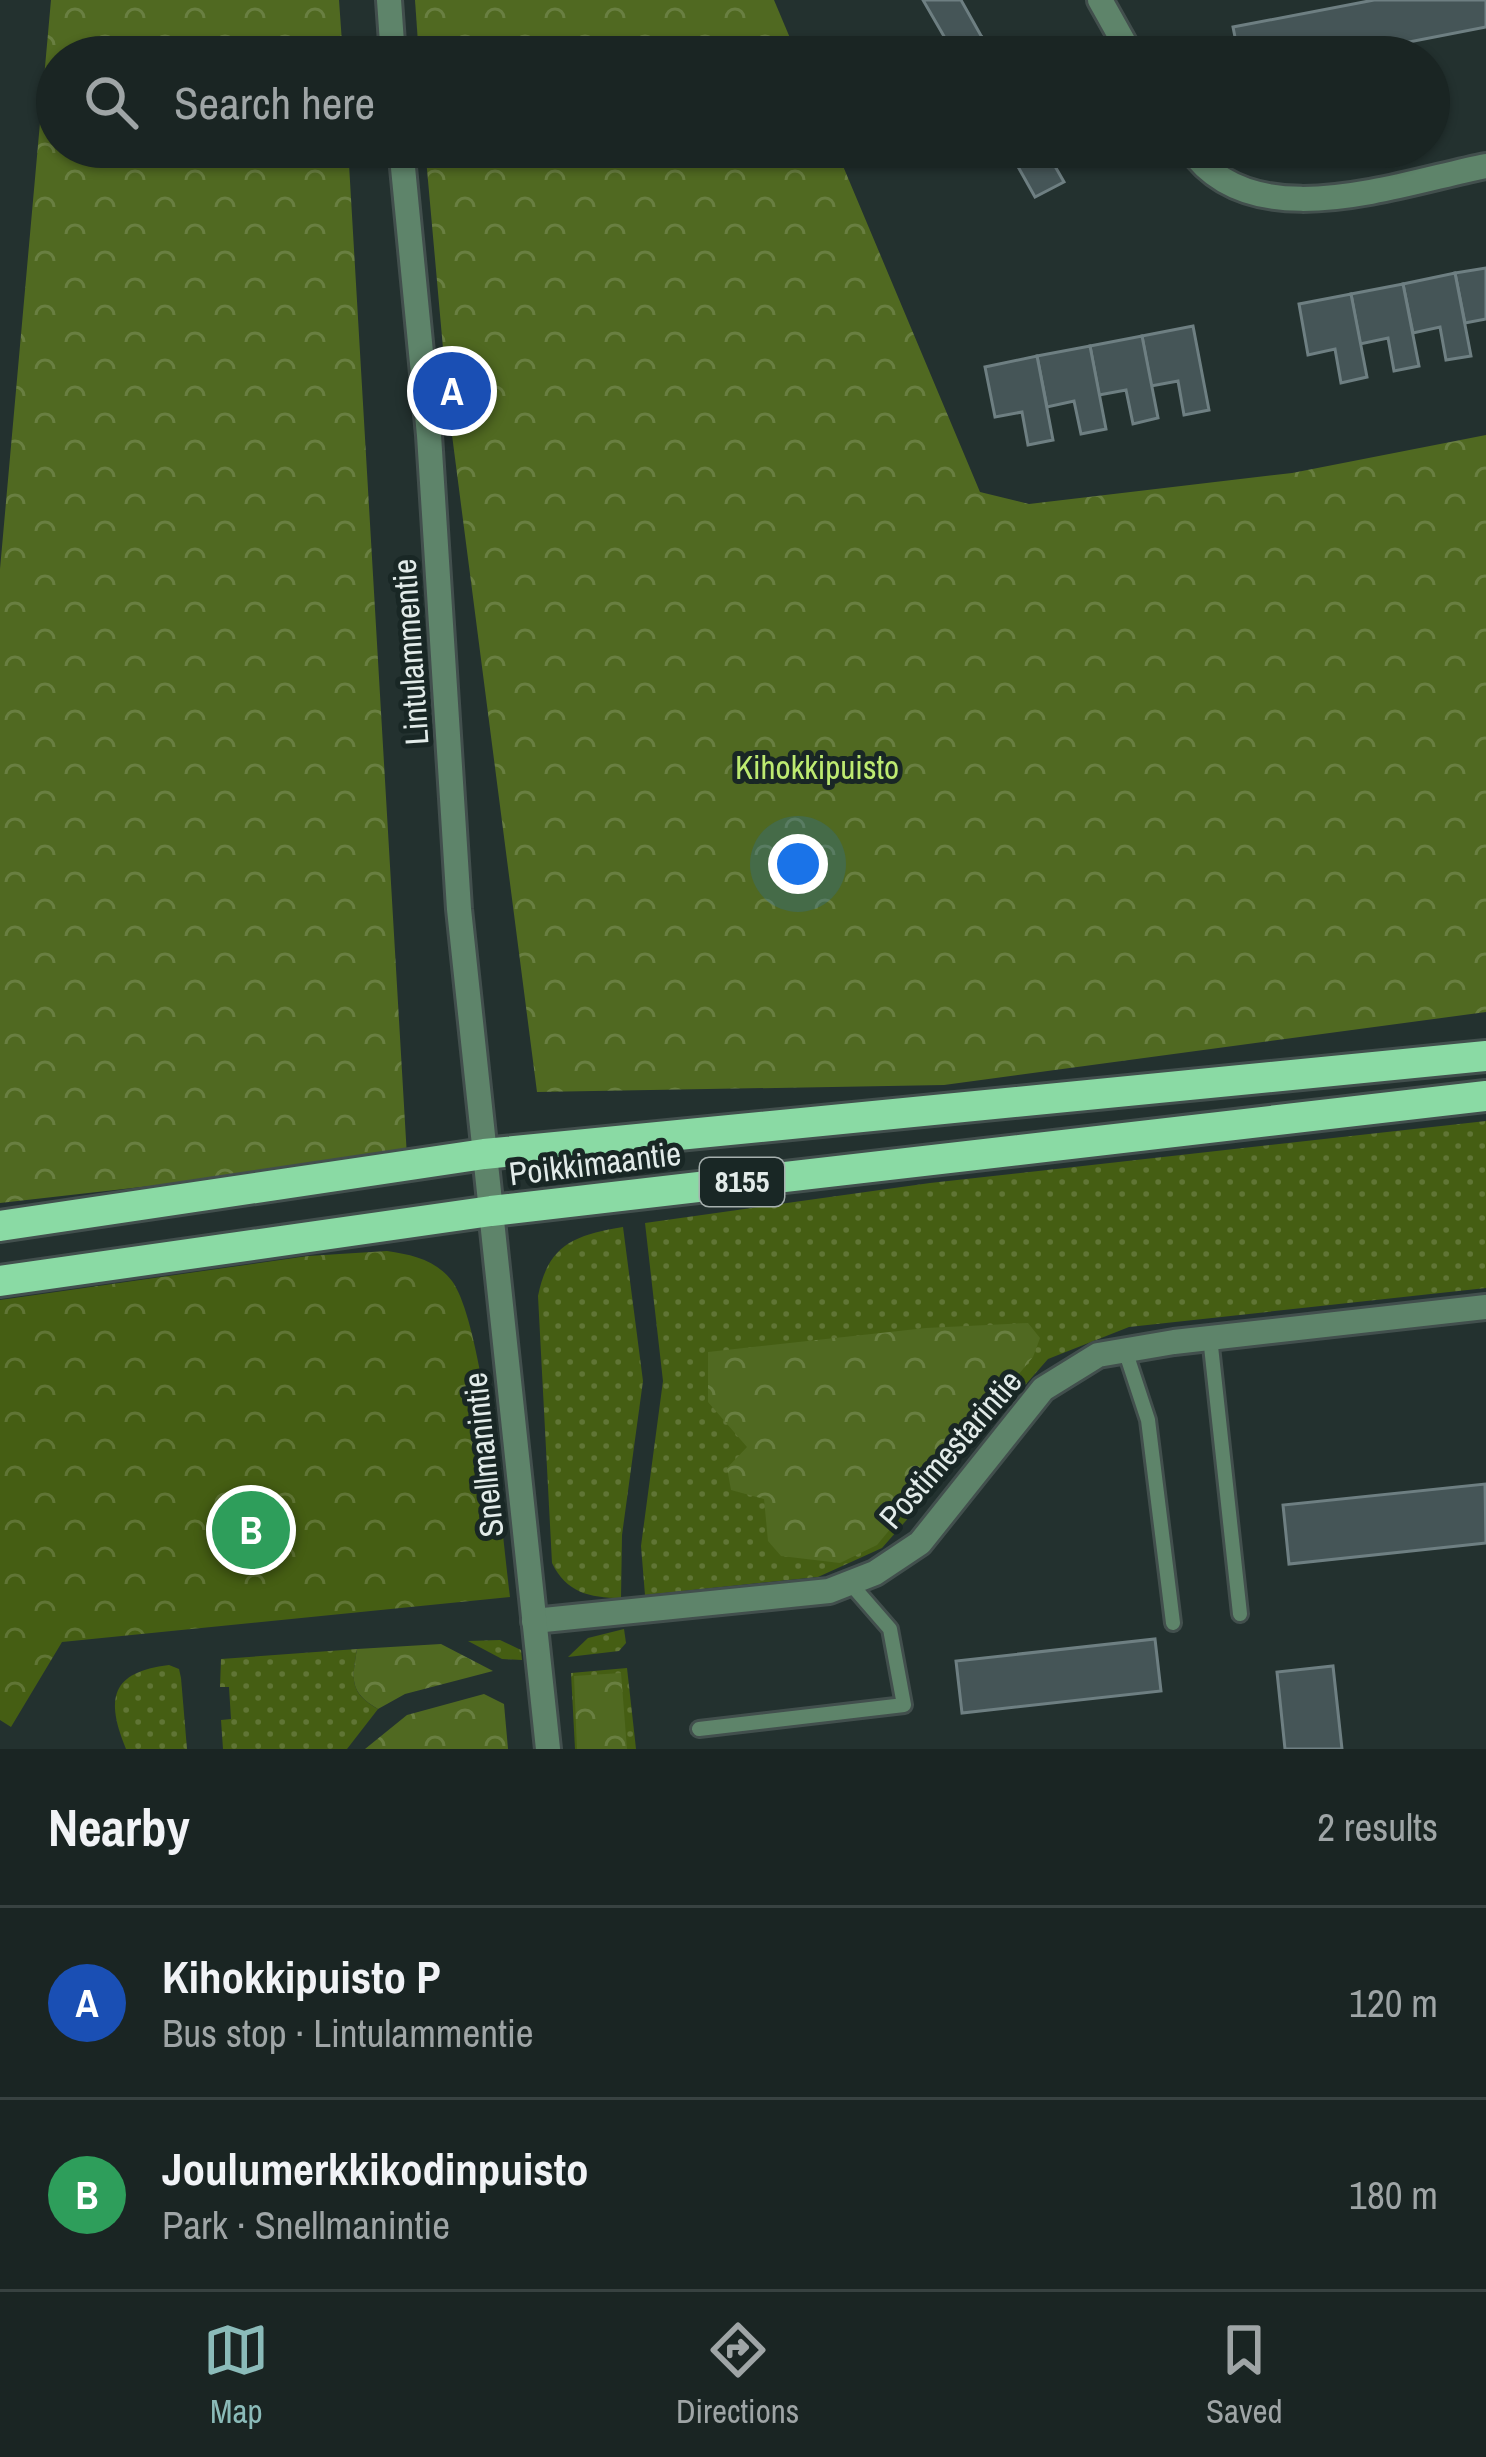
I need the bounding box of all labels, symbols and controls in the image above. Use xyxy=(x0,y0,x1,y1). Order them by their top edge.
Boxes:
search box xyxy=(36,36,1450,168)
icon: search xyxy=(78,69,144,135)
text: Search here xyxy=(174,72,375,133)
pin: A xyxy=(413,346,491,436)
street label: Lintulammentie xyxy=(382,557,438,747)
park label: Kihokkipuisto xyxy=(735,745,899,789)
your location xyxy=(768,834,828,894)
street label: Poikkimaantie xyxy=(506,1131,684,1195)
road number: 8155 xyxy=(700,1158,784,1206)
street label: Postimestarintie xyxy=(869,1360,1031,1538)
street label: Snellmanintie xyxy=(452,1370,514,1540)
pin: B xyxy=(212,1485,290,1575)
text: Nearby xyxy=(48,1793,190,1862)
text: 2 results xyxy=(1317,1801,1438,1853)
text: Kihokkipuisto P xyxy=(162,1946,441,2007)
text: A xyxy=(75,1977,99,2029)
text: 120 m xyxy=(1349,1977,1438,2029)
text: Bus stop · Lintulammentie xyxy=(162,2007,534,2059)
text: Joulumerkkikodinpuisto xyxy=(162,2138,589,2199)
text: B xyxy=(75,2169,99,2221)
text: 180 m xyxy=(1349,2169,1438,2221)
text: Park · Snellmanintie xyxy=(162,2199,450,2251)
tab: Map xyxy=(203,2317,269,2433)
tab: Directions xyxy=(676,2317,799,2433)
tab: Saved xyxy=(1206,2317,1283,2433)

